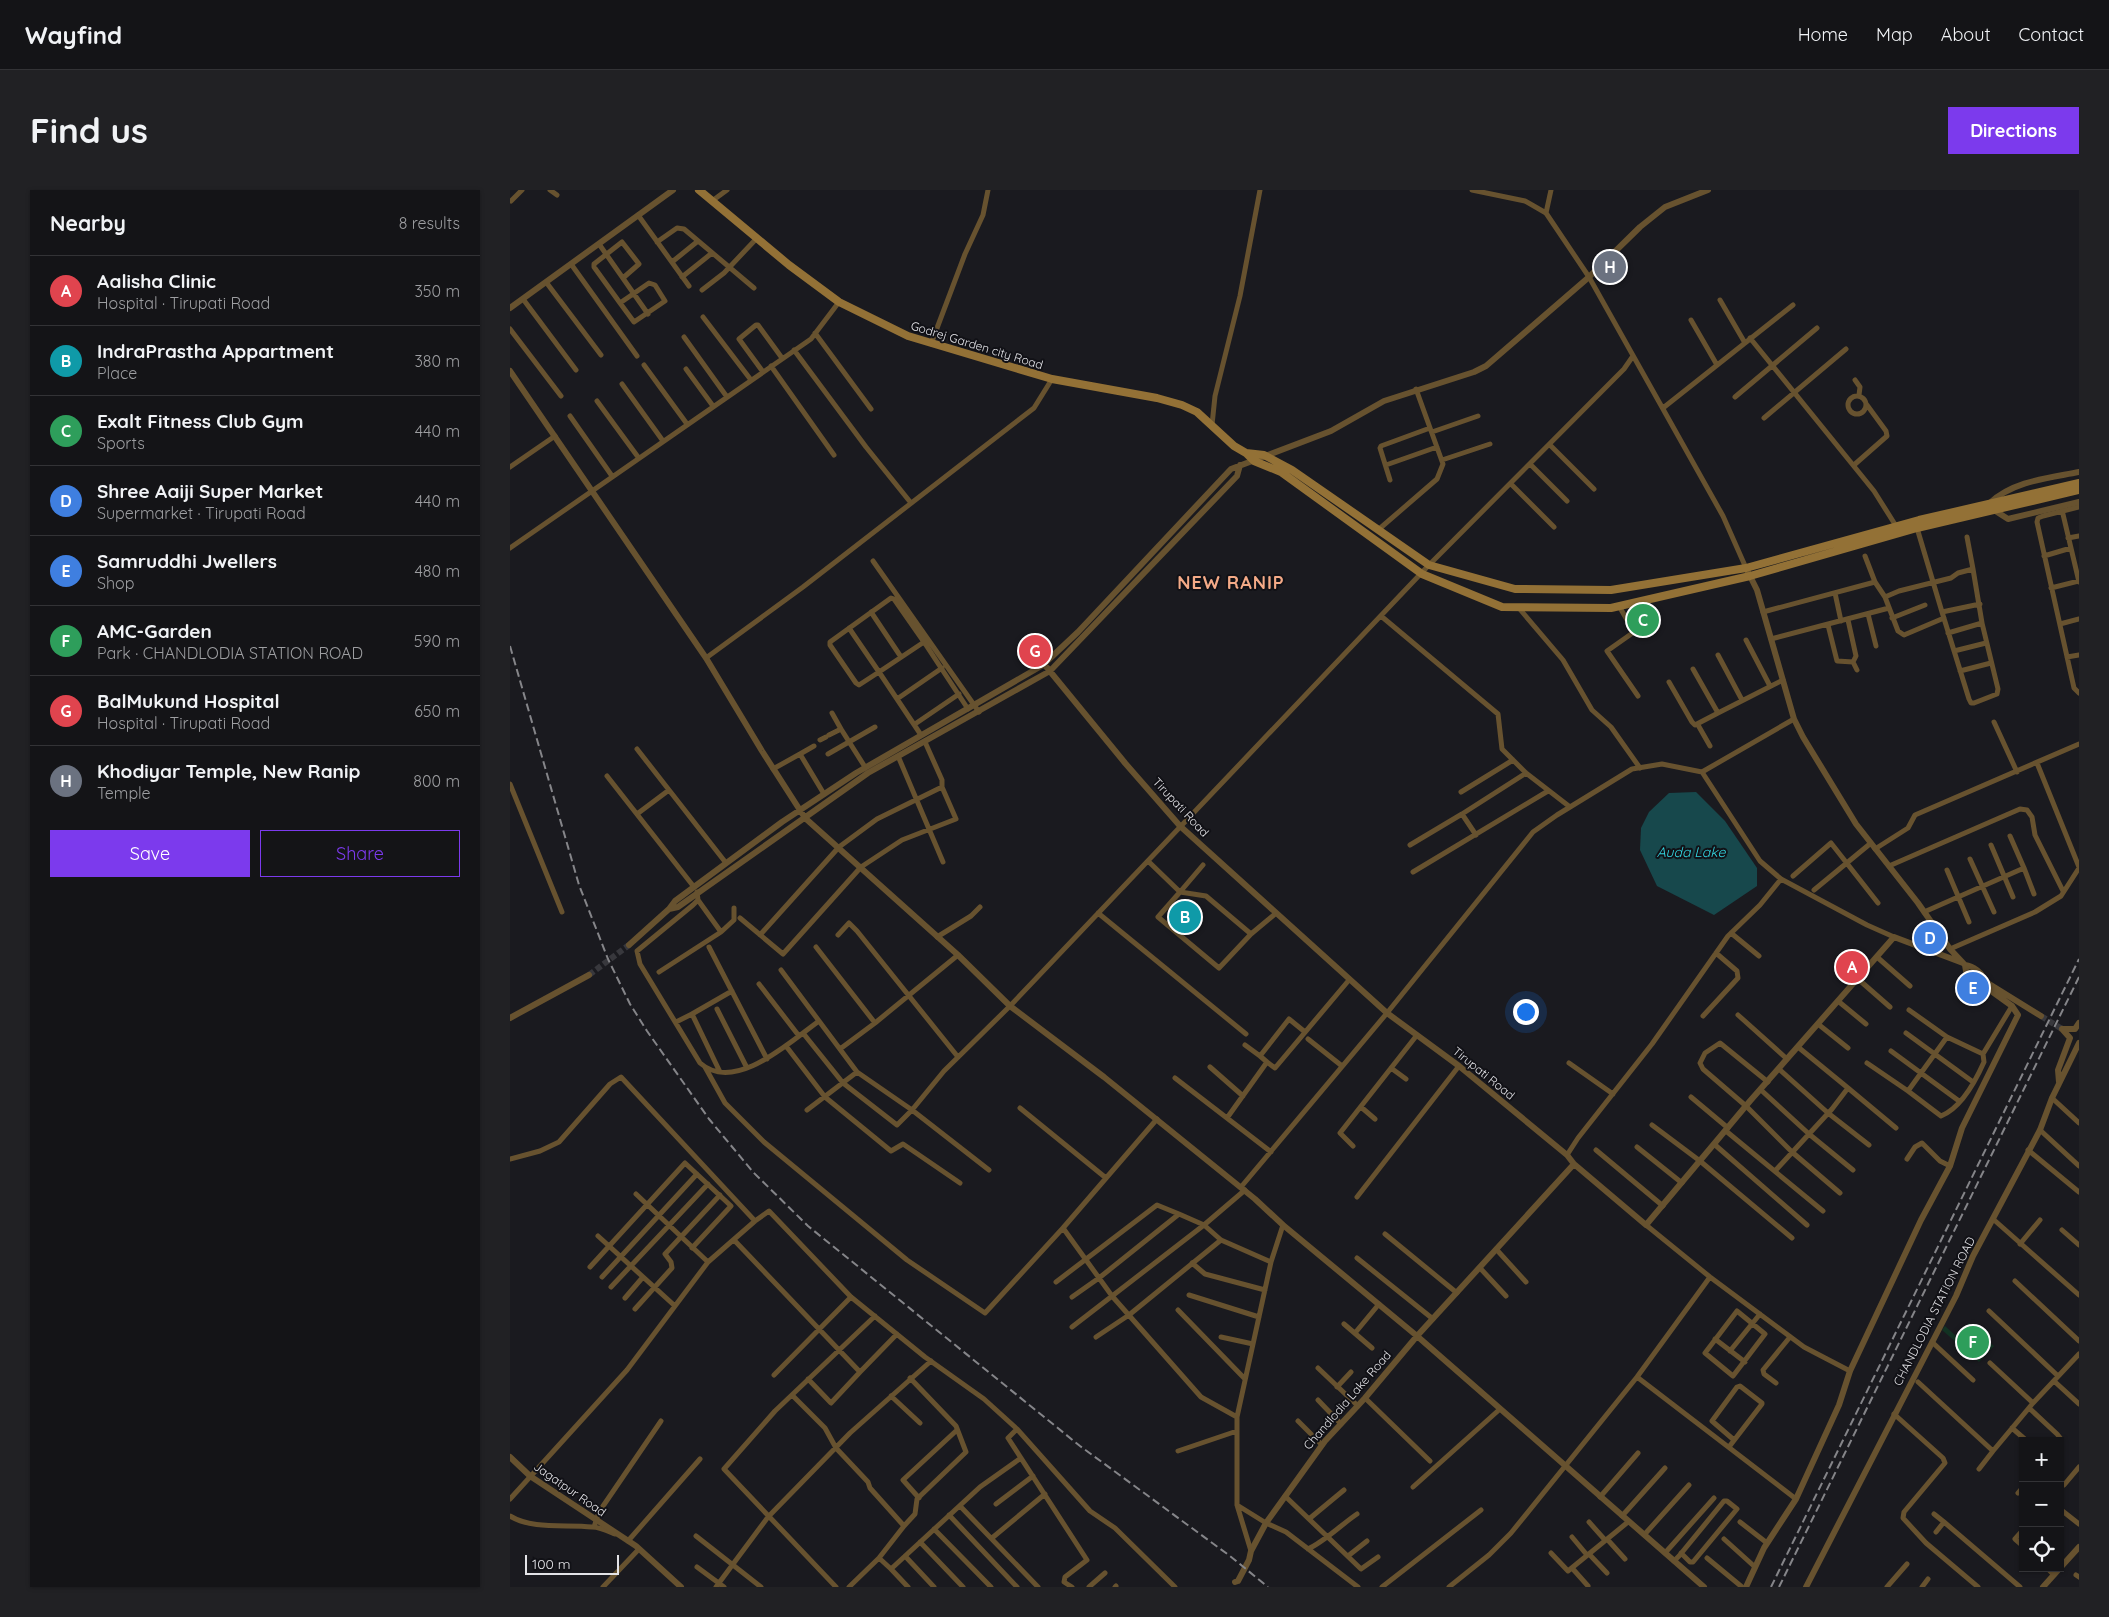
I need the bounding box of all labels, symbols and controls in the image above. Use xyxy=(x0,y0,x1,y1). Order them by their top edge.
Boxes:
text: Wayfind xyxy=(25,20,122,50)
text: Home xyxy=(1798,23,1848,46)
text: Map xyxy=(1876,23,1913,46)
text: About xyxy=(1941,23,1991,46)
text: Contact xyxy=(2019,23,2084,46)
button: Directions xyxy=(1948,107,2079,154)
text: Find us xyxy=(30,108,148,152)
text: Nearby xyxy=(50,210,126,236)
text: 8 results xyxy=(399,213,460,233)
pin: H xyxy=(1594,248,1626,286)
text: Aalisha Clinic xyxy=(97,269,216,293)
text: A xyxy=(61,281,71,301)
text: 350 m xyxy=(414,281,460,301)
text: Hospital · Tirupati Road xyxy=(97,293,270,313)
street label: Godrej Garden city Road xyxy=(909,318,1045,372)
text: IndraPrastha Appartment xyxy=(97,339,334,363)
text: B xyxy=(61,351,71,371)
text: 380 m xyxy=(414,351,460,371)
text: Place xyxy=(97,363,137,383)
text: Exalt Fitness Club Gym xyxy=(97,409,304,433)
text: C xyxy=(61,421,71,441)
text: 440 m xyxy=(415,421,460,441)
text: Sports xyxy=(97,433,145,453)
text: Shree Aaiji Super Market xyxy=(97,479,323,503)
text: D xyxy=(60,491,72,511)
text: 440 m xyxy=(415,491,460,511)
text: Supermarket · Tirupati Road xyxy=(97,503,306,523)
text: Samruddhi Jwellers xyxy=(97,549,277,573)
text: E xyxy=(61,561,71,581)
text: 480 m xyxy=(414,561,460,581)
district label: NEW RANIP xyxy=(1177,571,1285,594)
text: Shop xyxy=(97,573,134,593)
pin: C xyxy=(1627,601,1659,639)
text: AMC-Garden xyxy=(97,619,212,643)
text: F xyxy=(62,631,71,651)
text: 590 m xyxy=(414,631,460,651)
pin: G xyxy=(1019,632,1051,670)
text: Park · CHANDLODIA STATION ROAD xyxy=(97,643,363,663)
text: BalMukund Hospital xyxy=(97,689,280,713)
text: G xyxy=(60,701,72,721)
text: 650 m xyxy=(414,701,460,721)
text: Hospital · Tirupati Road xyxy=(97,713,270,733)
text: Khodiyar Temple, New Ranip xyxy=(97,759,360,783)
text: H xyxy=(60,771,72,791)
text: 800 m xyxy=(413,771,460,791)
street label: Tirupati Road xyxy=(1150,774,1212,840)
text: Temple xyxy=(97,783,151,803)
button: Save xyxy=(50,830,250,877)
button: Share xyxy=(260,830,460,877)
water label: Auda Lake xyxy=(1657,843,1726,861)
pin: B xyxy=(1169,898,1201,936)
pin: D xyxy=(1914,919,1946,957)
pin: A xyxy=(1836,948,1868,986)
pin: E xyxy=(1957,969,1989,1007)
your location xyxy=(1513,999,1539,1025)
street label: Tirupati Road xyxy=(1450,1043,1518,1103)
street label: CHANDLODIA STATION ROAD xyxy=(1890,1234,1978,1388)
pin: F xyxy=(1957,1323,1989,1361)
street label: Chandlodia Lake Road xyxy=(1300,1348,1394,1452)
map controls xyxy=(2019,1437,2064,1572)
button: + xyxy=(2019,1437,2064,1482)
street label: Jagatpur Road xyxy=(531,1459,609,1519)
button: − xyxy=(2019,1482,2064,1527)
button: locate xyxy=(2019,1527,2064,1572)
scale bar xyxy=(525,1552,619,1575)
text: 100 m xyxy=(532,1555,570,1573)

